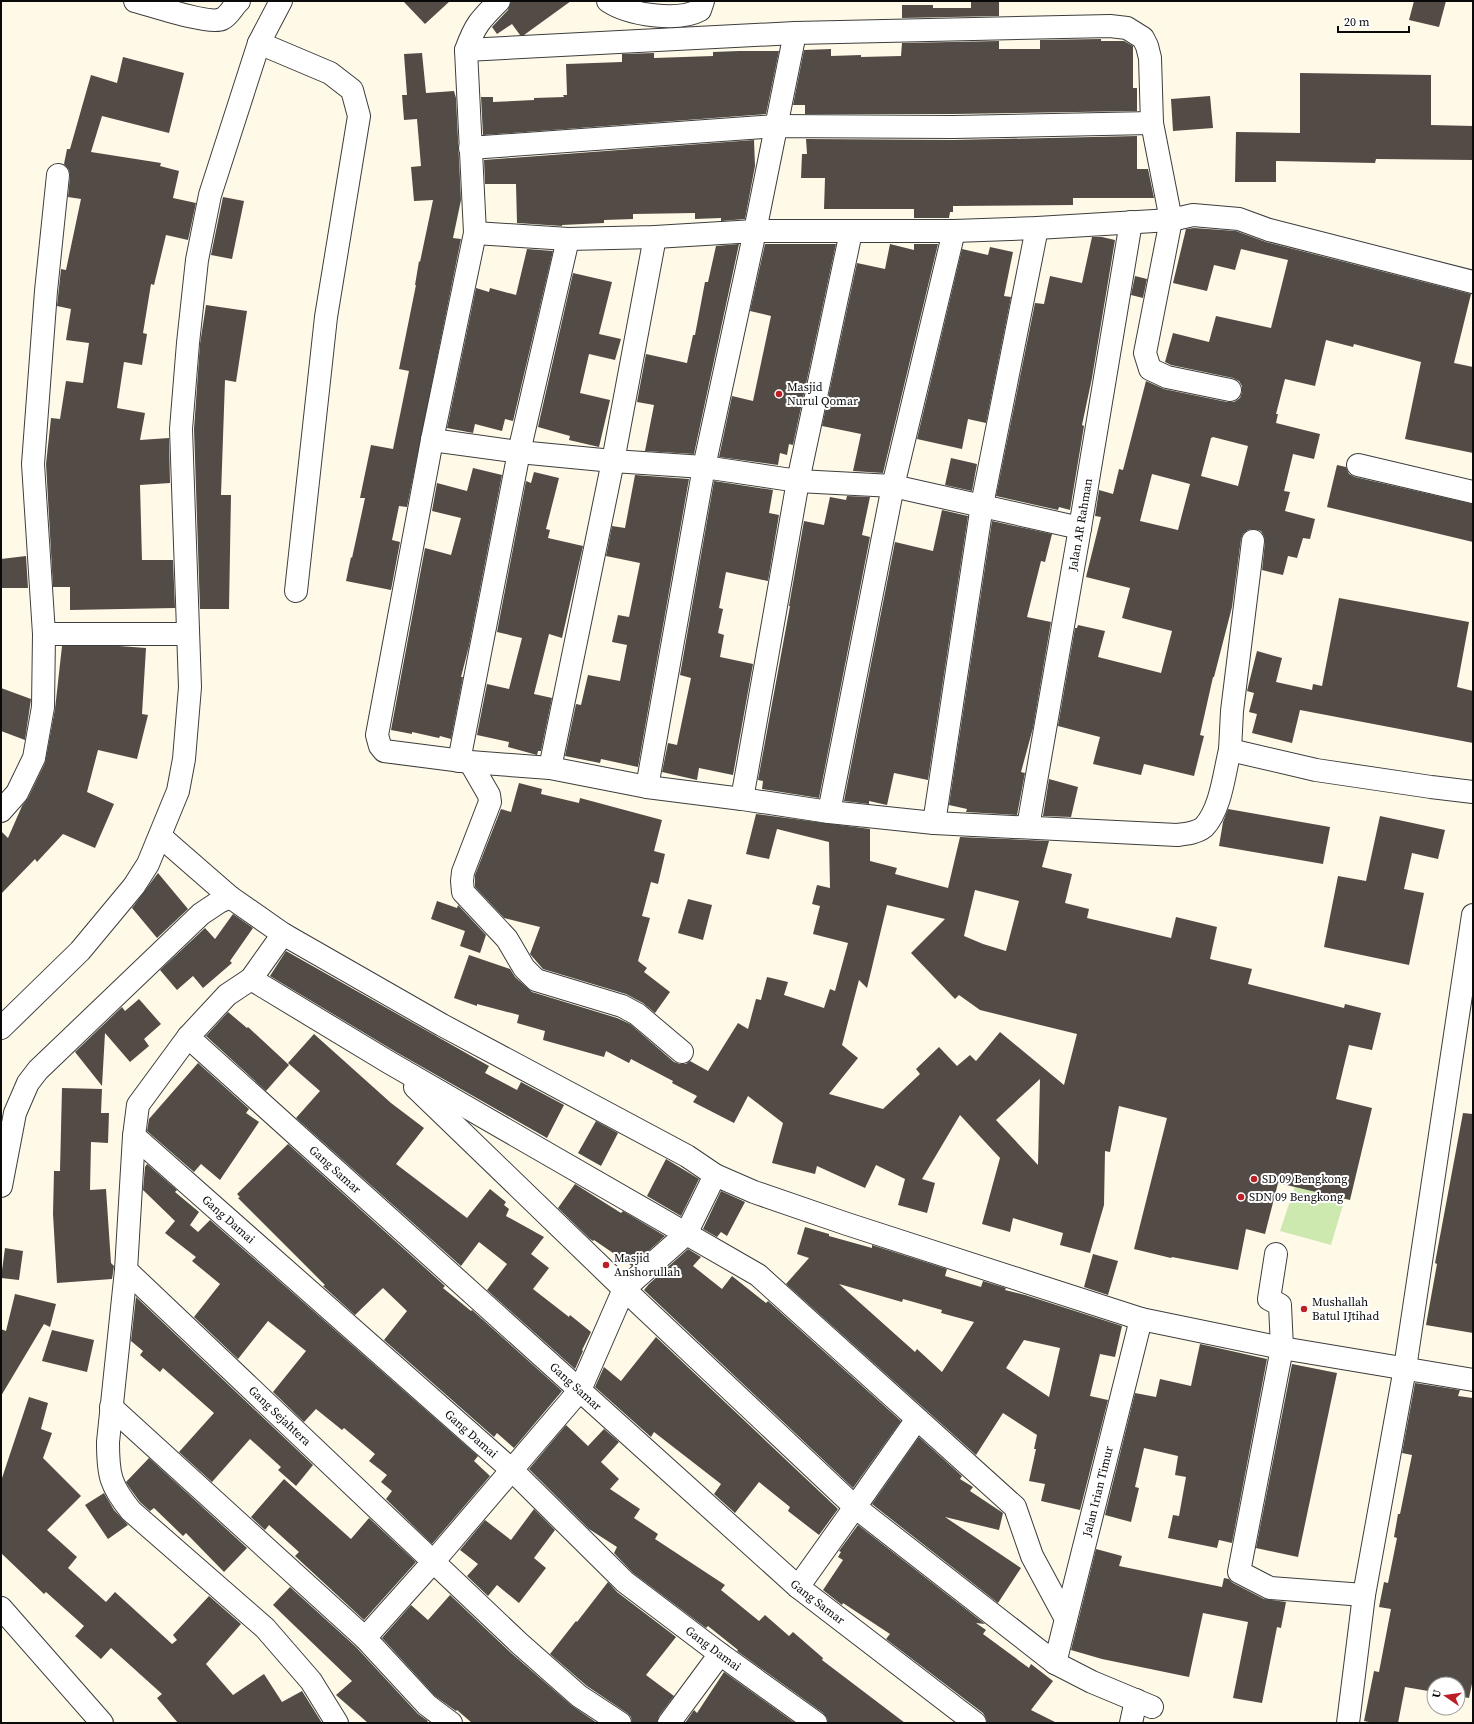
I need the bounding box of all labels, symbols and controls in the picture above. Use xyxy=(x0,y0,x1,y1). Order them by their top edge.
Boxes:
scale bar xyxy=(1338,8,1409,34)
text: 20 m xyxy=(1344,14,1370,30)
place label: Masjid Nurul Qomar xyxy=(787,379,858,409)
marker: Masjid Nurul Qomar xyxy=(774,389,784,399)
street label: Jalan AR Rahman xyxy=(1065,477,1096,573)
street label: Gang Samar xyxy=(306,1142,364,1197)
place label: SD 09 Bengkong xyxy=(1262,1171,1348,1187)
marker: SD 09 Bengkong xyxy=(1249,1174,1259,1184)
place label: SDN 09 Bengkong xyxy=(1249,1189,1343,1205)
street label: Gang Damai xyxy=(199,1192,259,1247)
marker: SDN 09 Bengkong xyxy=(1236,1192,1246,1202)
place label: Masjid Anshorullah xyxy=(614,1250,681,1280)
marker: Masjid Anshorullah xyxy=(601,1260,611,1270)
place label: Mushallah Batul IJtihad xyxy=(1312,1294,1379,1324)
marker: Mushallah Batul IJtihad xyxy=(1299,1304,1309,1314)
street label: Gang Samar xyxy=(546,1359,605,1414)
street label: Gang Sejahtera xyxy=(245,1382,315,1450)
street label: Gang Damai xyxy=(441,1406,501,1462)
street label: Jalan Irian Timur xyxy=(1079,1444,1117,1539)
street label: Gang Samar xyxy=(787,1576,848,1628)
street label: Gang Damai xyxy=(682,1623,745,1675)
north arrow xyxy=(1426,1676,1466,1716)
text: U xyxy=(1429,1688,1445,1699)

